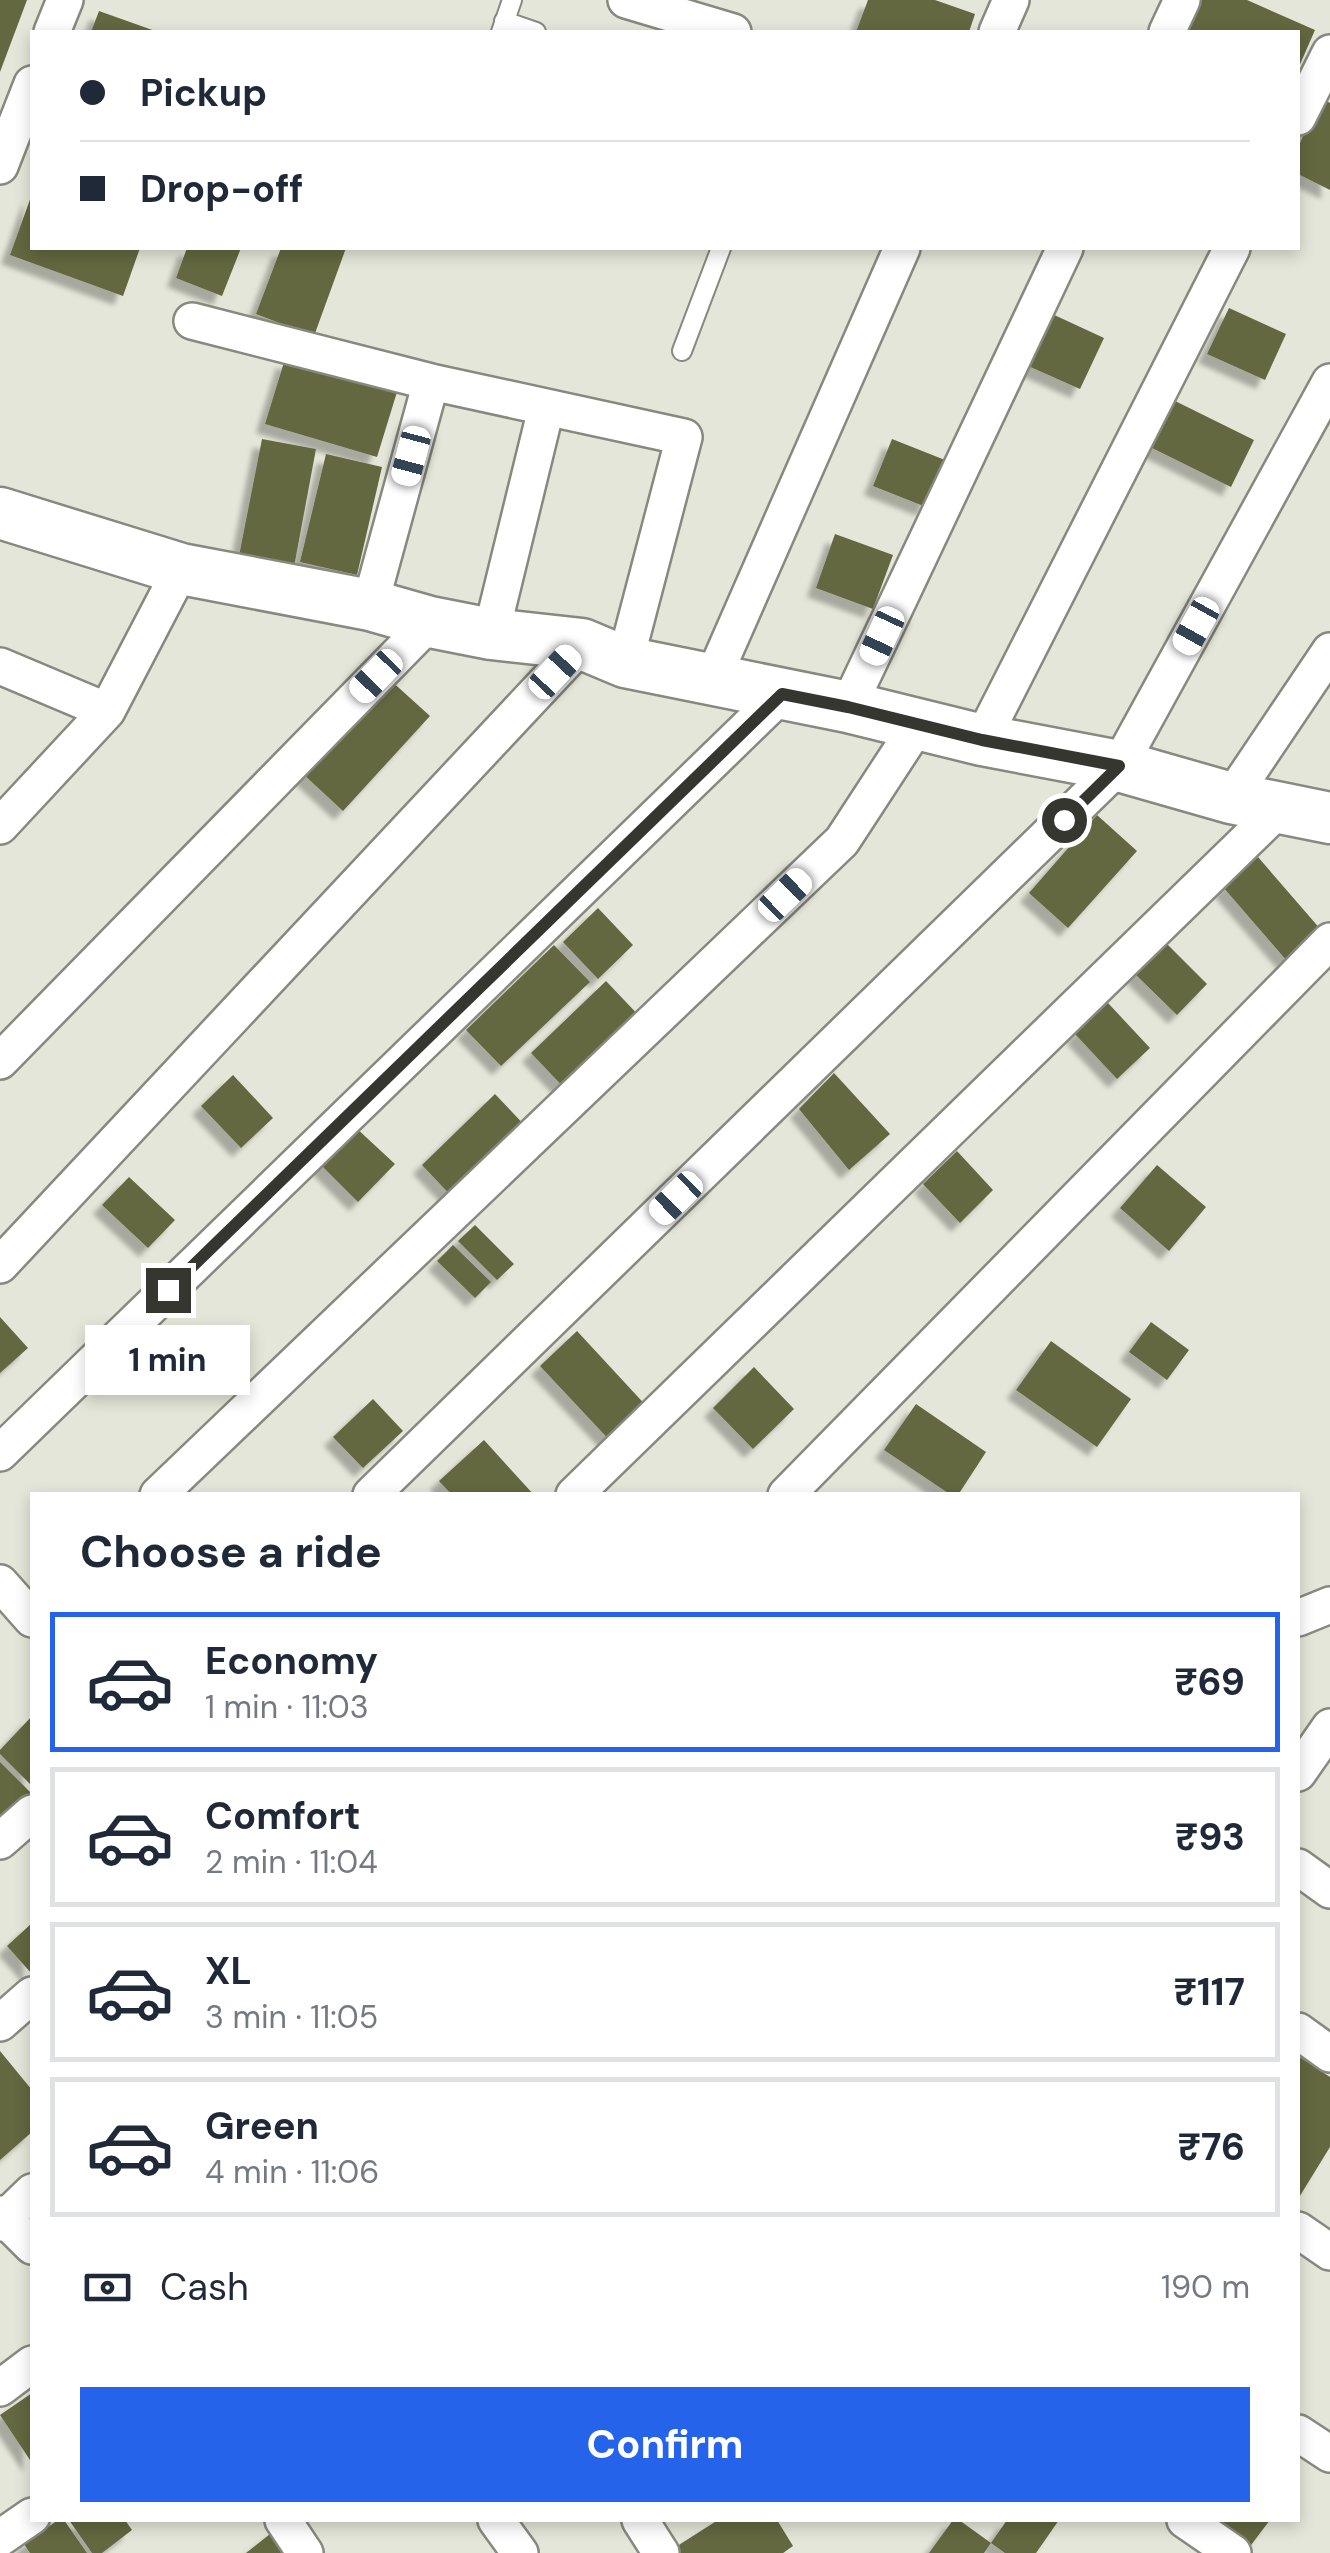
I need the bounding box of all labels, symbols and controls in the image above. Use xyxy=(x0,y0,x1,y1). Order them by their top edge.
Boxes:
text: Pickup xyxy=(140,68,267,118)
text: Drop-off xyxy=(140,164,303,214)
car xyxy=(389,423,433,489)
car xyxy=(1168,592,1224,660)
car xyxy=(856,602,908,670)
car xyxy=(524,640,586,704)
car xyxy=(344,644,408,708)
route start xyxy=(1042,798,1087,843)
car xyxy=(753,863,817,927)
car xyxy=(644,1166,708,1230)
route end xyxy=(146,1268,191,1313)
callout: 1 min xyxy=(86,1325,250,1395)
text: 1 min xyxy=(129,1339,206,1381)
text: Choose a ride xyxy=(80,1522,382,1581)
text: Economy xyxy=(205,1636,378,1686)
icon: car xyxy=(85,1637,175,1727)
text: ₹69 xyxy=(1174,1657,1245,1707)
text: 1 min · 11:03 xyxy=(205,1686,369,1728)
text: Comfort xyxy=(205,1791,361,1841)
icon: car xyxy=(85,1792,175,1882)
text: ₹93 xyxy=(1175,1812,1245,1862)
text: 2 min · 11:04 xyxy=(205,1841,378,1883)
text: XL xyxy=(205,1946,252,1996)
icon: car xyxy=(85,1947,175,2037)
text: ₹117 xyxy=(1174,1967,1245,2017)
text: 3 min · 11:05 xyxy=(205,1996,378,2038)
text: Green xyxy=(205,2101,319,2151)
icon: car xyxy=(85,2102,175,2192)
text: ₹76 xyxy=(1178,2122,1245,2172)
text: 4 min · 11:06 xyxy=(205,2151,379,2193)
icon: cash xyxy=(80,2260,135,2315)
text: Cash xyxy=(160,2262,249,2312)
text: 190 m xyxy=(1161,2266,1250,2308)
button: Confirm xyxy=(80,2387,1250,2502)

